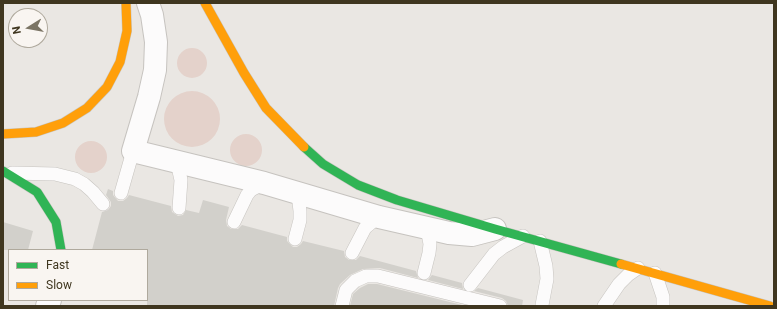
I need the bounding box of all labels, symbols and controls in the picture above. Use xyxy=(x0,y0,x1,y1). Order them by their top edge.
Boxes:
north arrow xyxy=(8,8,48,48)
text: N xyxy=(10,25,24,35)
legend xyxy=(8,249,148,301)
text: Fast xyxy=(46,258,69,272)
text: Slow xyxy=(46,278,72,292)

